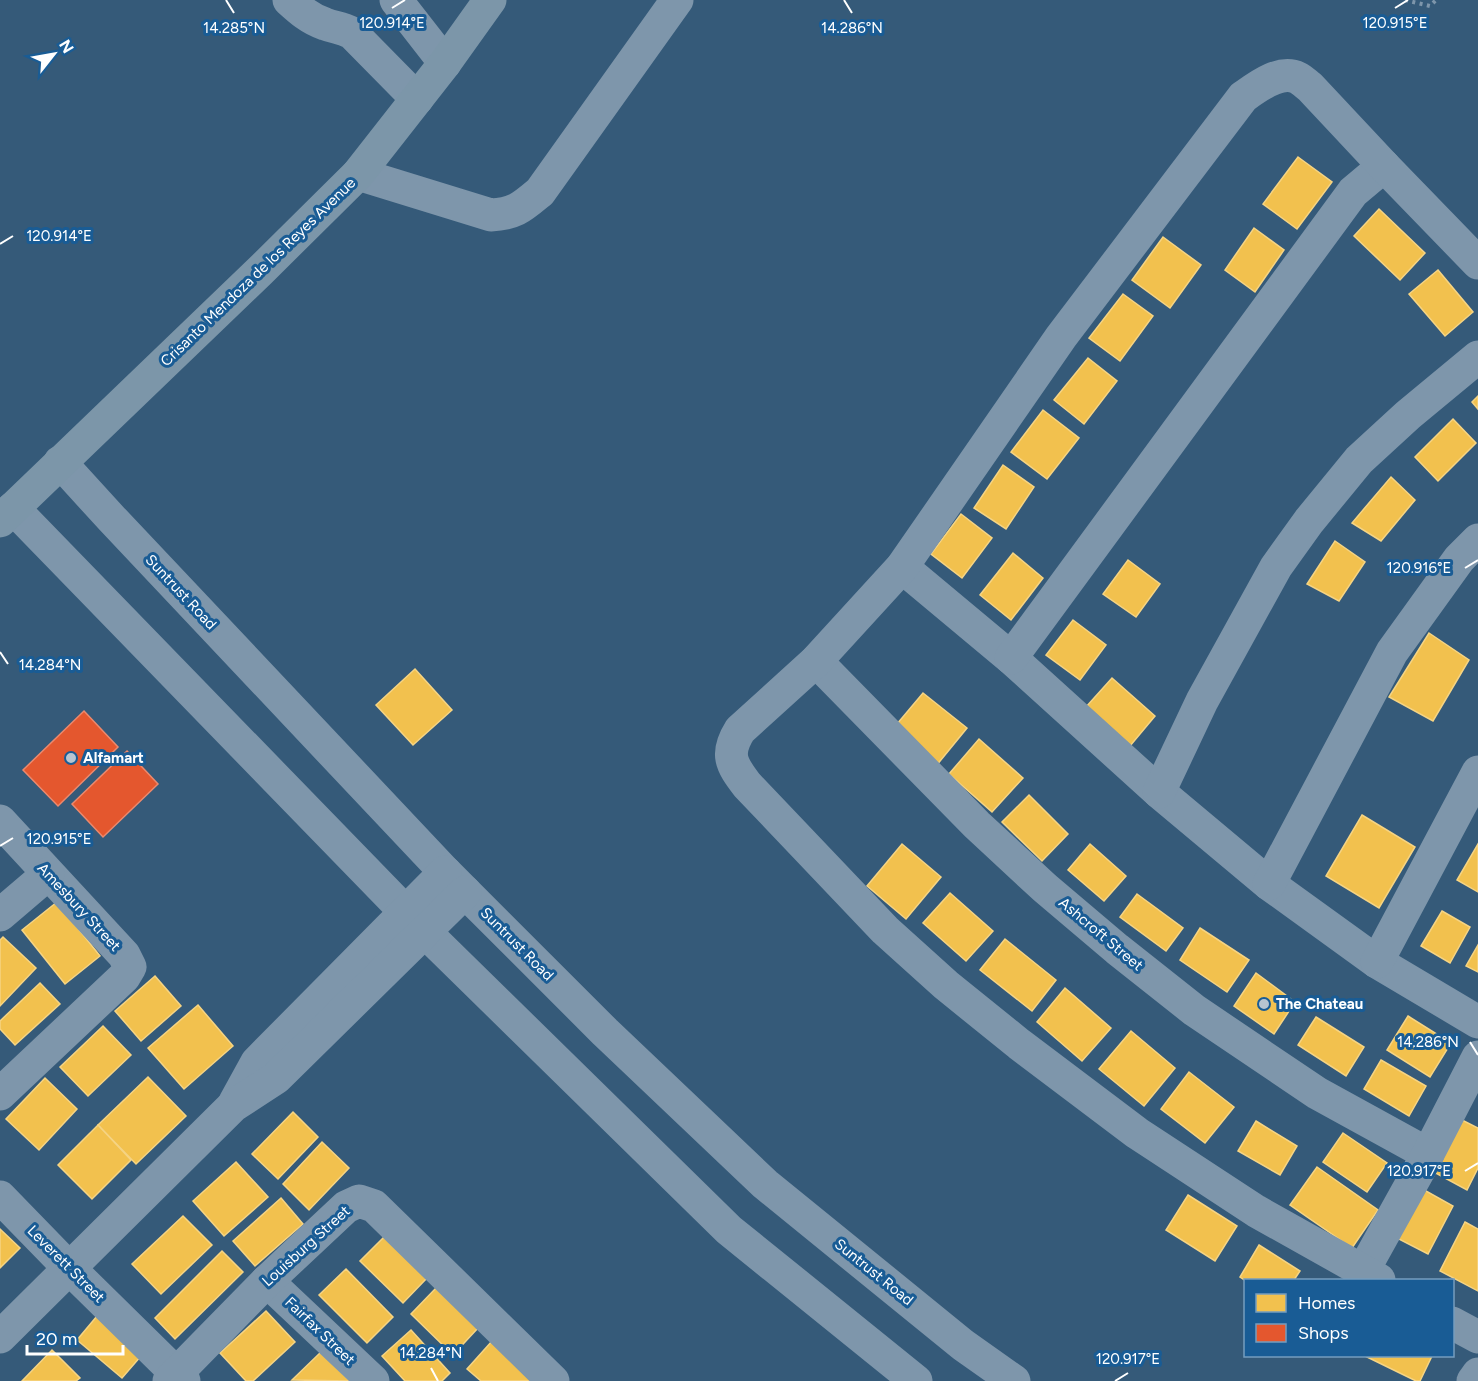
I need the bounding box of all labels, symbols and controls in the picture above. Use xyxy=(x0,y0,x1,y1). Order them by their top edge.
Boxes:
text: 120.914°E xyxy=(359,14,425,32)
text: 120.915°E xyxy=(1362,14,1428,32)
text: 14.285°N xyxy=(203,19,265,37)
text: 14.286°N xyxy=(821,19,883,37)
north arrow xyxy=(24,24,84,84)
text: N xyxy=(55,36,78,57)
street label: Crisanto Mendoza de los Reyes Avenue xyxy=(157,174,359,370)
text: 120.914°E xyxy=(26,227,92,245)
street label: Suntrust Road xyxy=(142,551,220,633)
text: 120.916°E xyxy=(1387,559,1451,577)
text: 14.284°N xyxy=(19,656,81,674)
place label: Alfamart xyxy=(83,749,144,767)
marker: Alfamart xyxy=(64,751,78,765)
text: 120.915°E xyxy=(26,830,92,848)
street label: Amesbury Street xyxy=(34,859,125,955)
street label: Ashcroft Street xyxy=(1055,894,1147,975)
street label: Suntrust Road xyxy=(477,904,557,984)
place label: The Chateau xyxy=(1276,995,1363,1013)
marker: The Chateau xyxy=(1257,997,1271,1011)
text: 14.286°N xyxy=(1397,1033,1459,1051)
text: 120.917°E xyxy=(1387,1162,1451,1180)
street label: Louisburg Street xyxy=(258,1202,354,1290)
street label: Leverett Street xyxy=(24,1222,109,1307)
street label: Suntrust Road xyxy=(831,1235,917,1309)
legend xyxy=(1244,1279,1454,1357)
text: Homes xyxy=(1298,1292,1356,1314)
street label: Fairfax Street xyxy=(281,1293,359,1369)
scale bar xyxy=(27,1318,123,1356)
text: Shops xyxy=(1298,1322,1349,1344)
text: 20 m xyxy=(36,1328,77,1350)
text: 14.284°N xyxy=(400,1344,462,1362)
text: 120.917°E xyxy=(1096,1350,1160,1368)

